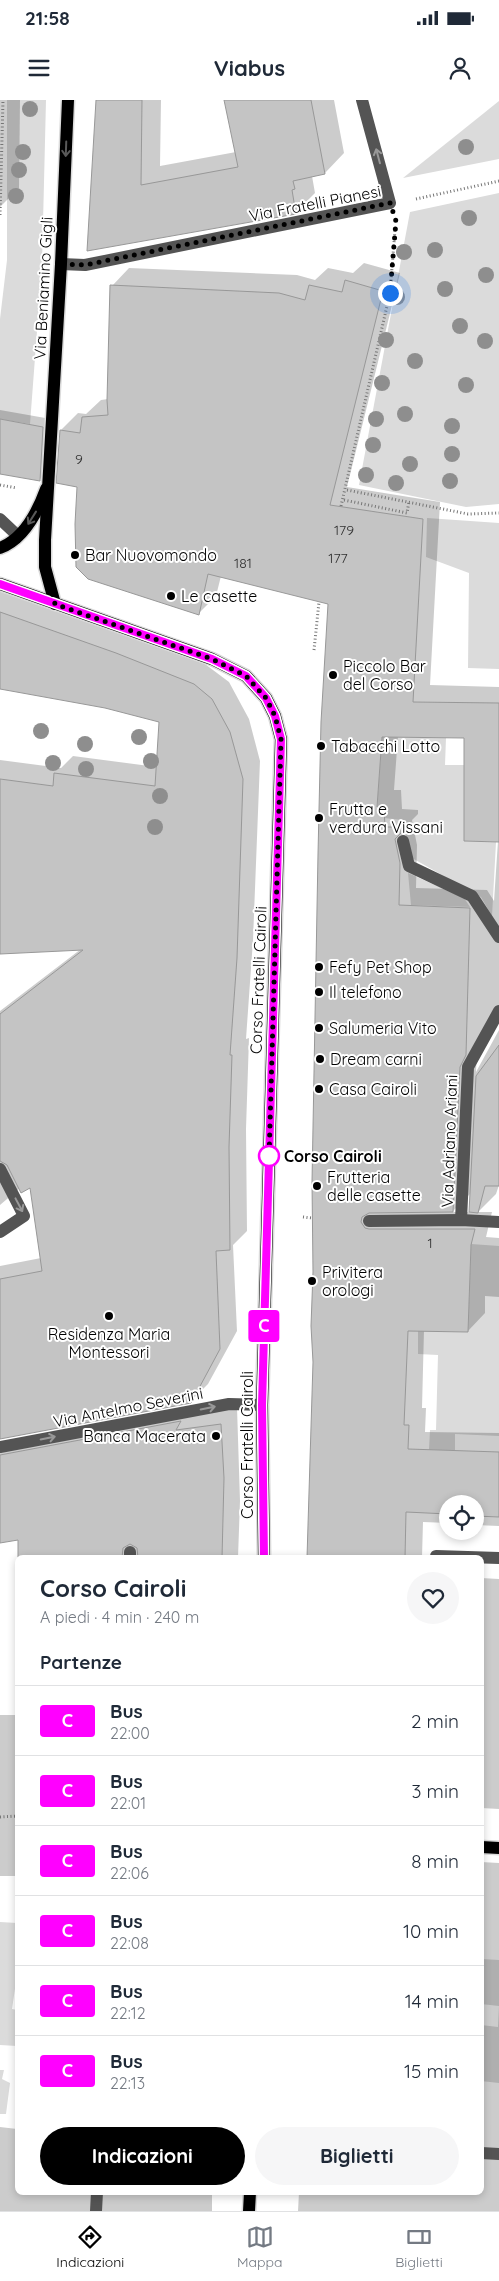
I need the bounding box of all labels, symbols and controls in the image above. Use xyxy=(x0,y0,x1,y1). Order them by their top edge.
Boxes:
text: 21:58 xyxy=(25,6,70,30)
icon: menu xyxy=(25,54,53,82)
text: Viabus xyxy=(214,54,285,82)
icon: person xyxy=(446,54,474,82)
one-way arrow xyxy=(61,140,71,156)
one-way arrow xyxy=(373,148,383,164)
street label: Via Fratelli Pianesi xyxy=(247,180,383,226)
street label: Via Beniamino Gigli xyxy=(29,216,57,360)
your location xyxy=(378,281,403,306)
house number: 9 xyxy=(75,450,83,468)
one-way arrow xyxy=(26,510,36,524)
house number: 179 xyxy=(334,521,354,539)
place label: Bar Nuovomondo xyxy=(85,545,217,565)
marker: Bar Nuovomondo xyxy=(69,549,81,561)
house number: 177 xyxy=(328,549,348,567)
house number: 181 xyxy=(234,554,252,572)
place label: Le casette xyxy=(181,586,257,606)
marker: Le casette xyxy=(165,590,177,602)
place label: Piccolo Bar del Corso xyxy=(343,656,426,694)
marker: Piccolo Bar del Corso xyxy=(327,669,339,681)
place label: Tabacchi Lotto xyxy=(331,736,440,756)
marker: Tabacchi Lotto xyxy=(315,740,327,752)
place label: Frutta e verdura Vissani xyxy=(329,799,443,837)
marker: Frutta e verdura Vissani xyxy=(313,812,325,824)
street label: Corso Fratelli Cairoli xyxy=(245,906,271,1054)
place label: Fefy Pet Shop xyxy=(329,957,432,977)
marker: Fefy Pet Shop xyxy=(313,961,325,973)
place label: Il telefono xyxy=(329,982,402,1002)
marker: Il telefono xyxy=(313,986,325,998)
place label: Salumeria Vito xyxy=(329,1018,437,1038)
marker: Salumeria Vito xyxy=(313,1022,325,1034)
place label: Dream carni xyxy=(330,1049,422,1069)
marker: Dream carni xyxy=(314,1053,326,1065)
street label: Via Adriano Ariani xyxy=(437,1074,461,1208)
place label: Casa Cairoli xyxy=(329,1079,417,1099)
marker: Casa Cairoli xyxy=(313,1083,325,1095)
marker: Corso Cairoli xyxy=(258,1145,280,1167)
place label: Corso Cairoli xyxy=(284,1146,382,1166)
place label: Frutteria delle casette xyxy=(327,1167,421,1205)
marker: Frutteria delle casette xyxy=(311,1180,323,1192)
one-way arrow xyxy=(14,1198,24,1213)
house number: 1 xyxy=(427,1234,433,1252)
place label: Privitera orologi xyxy=(322,1262,383,1300)
marker: Privitera orologi xyxy=(306,1275,318,1287)
marker: Residenza Maria Montessori xyxy=(103,1310,115,1322)
line badge: C xyxy=(248,1310,280,1342)
text: C xyxy=(258,1314,270,1337)
place label: Residenza Maria Montessori xyxy=(48,1324,170,1362)
street label: Corso Fratelli Cairoli xyxy=(237,1371,257,1519)
street label: Via Antelmo Severini xyxy=(51,1383,205,1431)
one-way arrow xyxy=(199,1403,215,1413)
place label: Banca Macerata xyxy=(83,1426,206,1446)
marker: Banca Macerata xyxy=(210,1430,222,1442)
one-way arrow xyxy=(40,1433,56,1442)
map controls xyxy=(439,1495,484,1540)
button: locate xyxy=(439,1495,484,1540)
button: heart xyxy=(407,1572,459,1624)
text: Corso Cairoli xyxy=(40,1573,187,1603)
text: A piedi · 4 min · 240 m xyxy=(40,1607,199,1627)
text: Partenze xyxy=(40,1650,122,1674)
text: Bus xyxy=(110,1699,143,1723)
text: C xyxy=(62,1709,73,1732)
text: 2 min xyxy=(411,1709,459,1733)
text: 22:00 xyxy=(110,1723,150,1743)
text: Bus xyxy=(110,1769,143,1793)
text: C xyxy=(62,1779,73,1802)
text: 3 min xyxy=(411,1779,459,1803)
text: 22:01 xyxy=(110,1793,146,1813)
text: Bus xyxy=(110,1839,143,1863)
text: C xyxy=(62,1849,73,1872)
text: 8 min xyxy=(411,1849,459,1873)
text: 22:06 xyxy=(110,1863,149,1883)
text: Bus xyxy=(110,1909,143,1933)
text: C xyxy=(62,1919,73,1942)
text: 10 min xyxy=(403,1919,459,1943)
text: 22:08 xyxy=(110,1933,149,1953)
text: Bus xyxy=(110,1979,143,2003)
text: C xyxy=(62,1989,73,2012)
text: 14 min xyxy=(405,1989,459,2013)
text: 22:12 xyxy=(110,2003,146,2023)
text: Bus xyxy=(110,2049,143,2073)
text: C xyxy=(62,2059,73,2082)
text: 15 min xyxy=(404,2059,459,2083)
text: 22:13 xyxy=(110,2073,145,2093)
button: Indicazioni xyxy=(40,2127,245,2185)
button: Biglietti xyxy=(255,2127,459,2185)
tab: Indicazioni xyxy=(56,2223,124,2271)
tab: Mappa xyxy=(237,2223,283,2271)
tab: Biglietti xyxy=(395,2223,443,2271)

